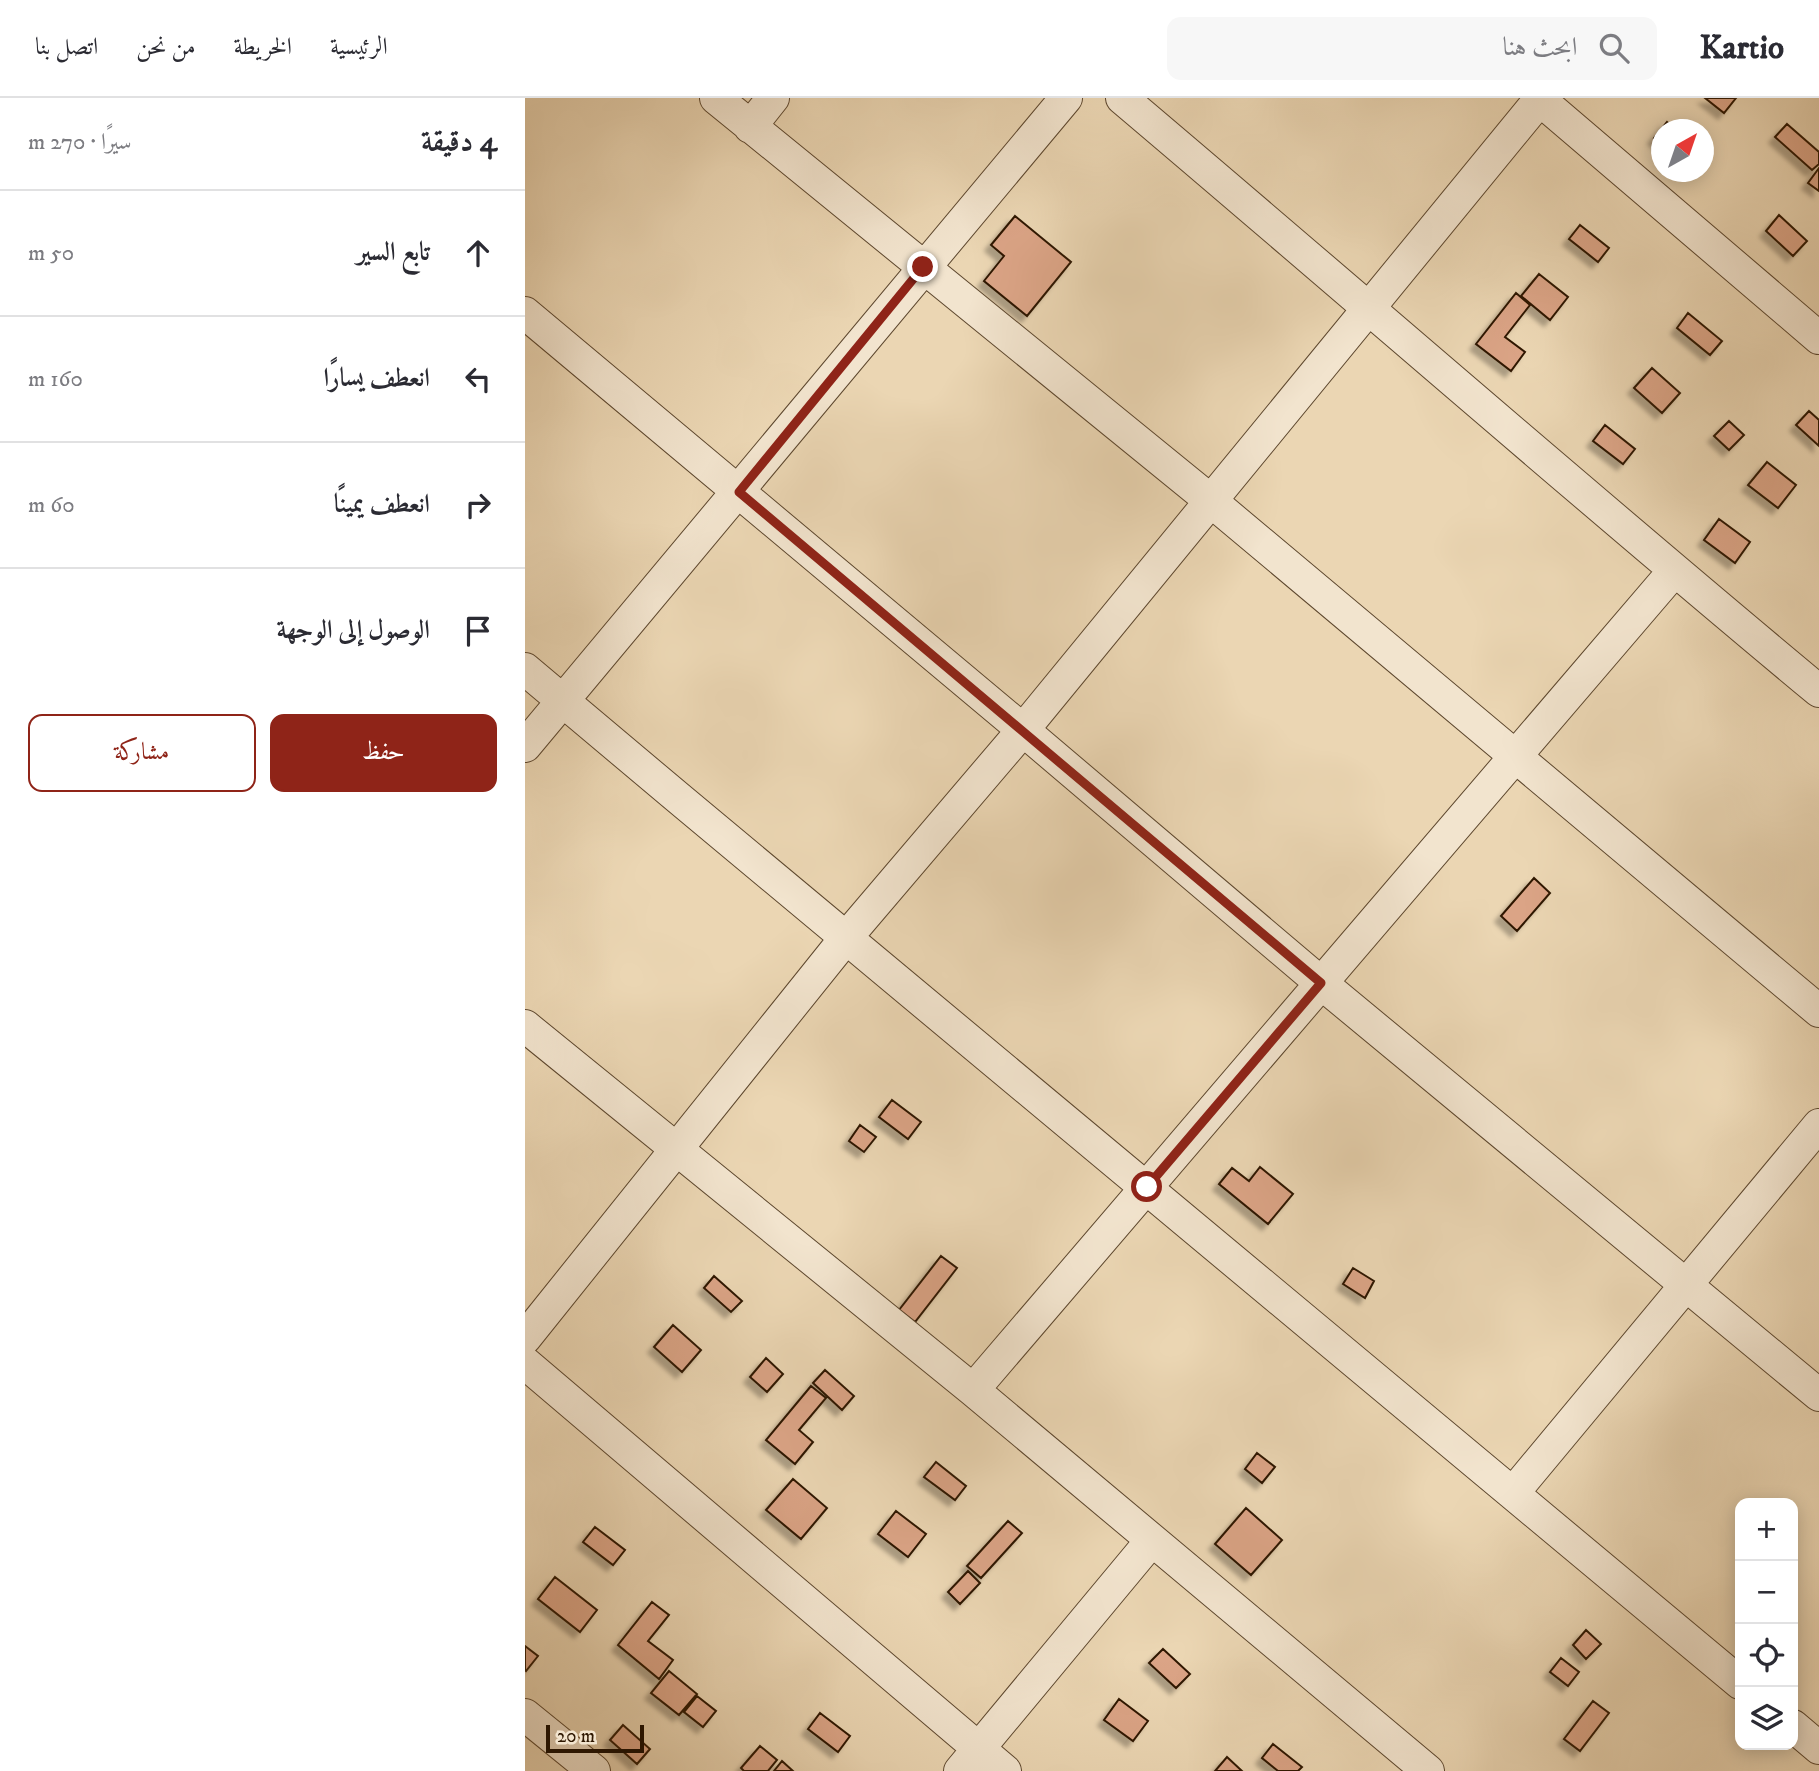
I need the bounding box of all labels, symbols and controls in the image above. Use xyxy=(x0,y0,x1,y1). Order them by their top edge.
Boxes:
search box xyxy=(1167,17,1657,80)
text: Kartio xyxy=(1699,28,1784,69)
icon: search xyxy=(1595,29,1633,67)
text: ابحث هنا xyxy=(1502,31,1577,64)
text: اتصل بنا xyxy=(35,32,98,62)
text: من نحن xyxy=(136,32,196,62)
text: الخريطة xyxy=(234,32,292,62)
text: الرئيسية xyxy=(330,32,388,62)
north arrow xyxy=(1651,119,1714,182)
text: 4 دقيقة xyxy=(421,124,497,161)
text: سيرًا · 270 m xyxy=(28,128,132,157)
icon: ahead xyxy=(459,234,497,272)
text: تابع السير xyxy=(357,236,430,269)
text: 50 m xyxy=(28,239,74,268)
route end xyxy=(907,251,938,282)
icon: left xyxy=(459,360,497,398)
text: انعطف يسارًا xyxy=(323,362,430,395)
text: 160 m xyxy=(28,365,83,394)
icon: right xyxy=(459,486,497,524)
text: انعطف يمينًا xyxy=(334,488,430,521)
text: 60 m xyxy=(28,491,75,520)
icon: arrive xyxy=(459,612,497,650)
text: الوصول إلى الوجهة xyxy=(276,614,430,647)
button: مشاركة xyxy=(28,714,256,792)
button: حفظ xyxy=(270,714,497,792)
route start xyxy=(1131,1171,1162,1202)
map controls xyxy=(1735,1498,1798,1750)
button: + xyxy=(1735,1498,1798,1561)
button: − xyxy=(1735,1561,1798,1624)
button: locate xyxy=(1735,1624,1798,1687)
button: layers xyxy=(1735,1687,1798,1750)
scale bar xyxy=(546,1722,644,1754)
text: 20 m xyxy=(557,1725,595,1748)

